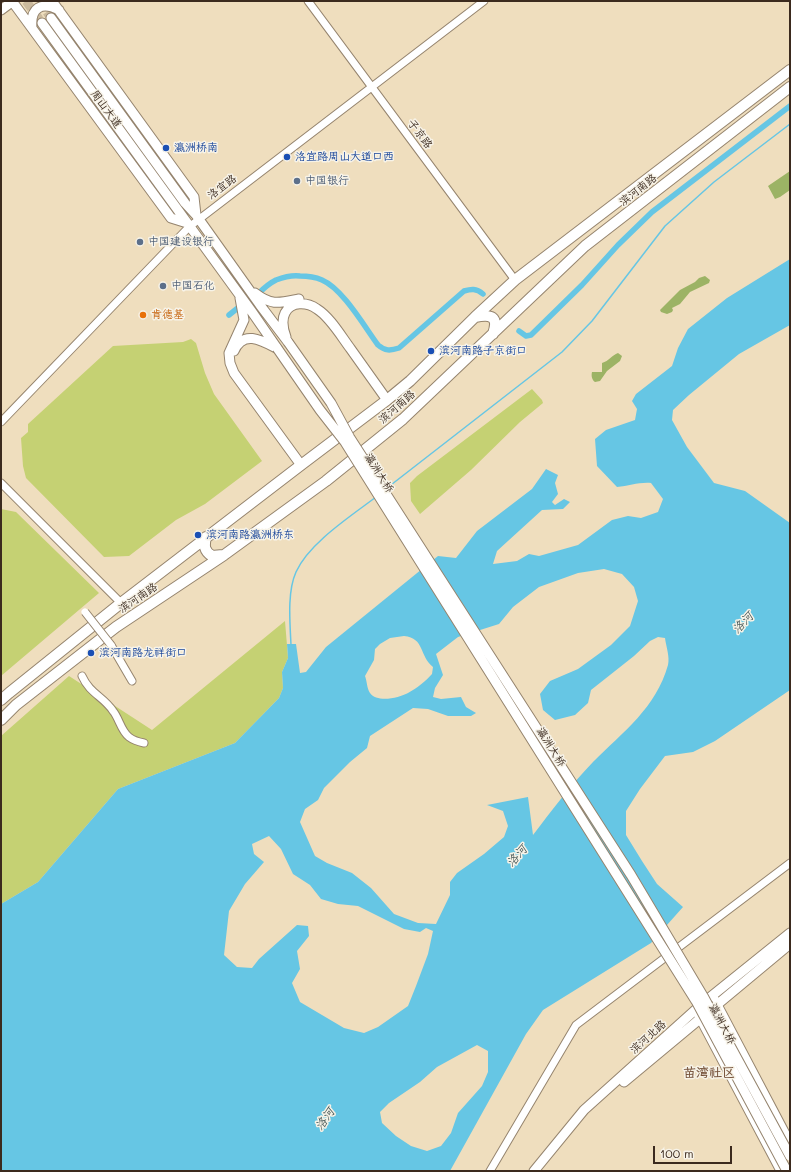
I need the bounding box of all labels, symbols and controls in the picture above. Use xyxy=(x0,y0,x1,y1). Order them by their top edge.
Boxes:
street label: 周山大道 xyxy=(88,87,124,131)
street label: 子京路 xyxy=(405,117,435,151)
place label: 瀛洲桥南 xyxy=(174,141,218,155)
marker: 瀛洲桥南 xyxy=(161,143,171,153)
place label: 洛宜路周山大道口西 xyxy=(295,150,394,164)
marker: 洛宜路周山大道口西 xyxy=(282,152,292,162)
street label: 滨河南路 xyxy=(617,171,659,209)
street label: 洛宜路 xyxy=(205,172,239,202)
place label: 中国银行 xyxy=(305,174,349,188)
marker: 中国银行 xyxy=(292,176,302,186)
place label: 中国建设银行 xyxy=(148,235,214,249)
marker: 中国建设银行 xyxy=(135,237,145,247)
place label: 中国石化 xyxy=(171,279,215,293)
marker: 中国石化 xyxy=(158,281,168,291)
place label: 肯德基 xyxy=(151,308,184,322)
marker: 肯德基 xyxy=(138,310,148,320)
place label: 滨河南路子京街口 xyxy=(439,344,527,358)
marker: 滨河南路子京街口 xyxy=(426,346,436,356)
street label: 滨河南路 xyxy=(376,388,418,426)
street label: 瀛洲大桥 xyxy=(362,451,396,495)
place label: 滨河南路瀛洲桥东 xyxy=(206,528,294,542)
marker: 滨河南路瀛洲桥东 xyxy=(193,530,203,540)
street label: 滨河南路 xyxy=(116,580,160,616)
water label: 洛河 xyxy=(729,609,757,637)
place label: 滨河南路龙祥街口 xyxy=(99,646,187,660)
marker: 滨河南路龙祥街口 xyxy=(86,648,96,658)
street label: 瀛洲大桥 xyxy=(534,725,568,769)
water label: 洛河 xyxy=(504,842,530,870)
street label: 瀛洲大桥 xyxy=(706,1001,738,1047)
street label: 滨河北路 xyxy=(627,1017,669,1057)
district label: 苗湾社区 xyxy=(683,1065,735,1081)
water label: 洛河 xyxy=(312,1105,338,1133)
scale bar xyxy=(655,1138,734,1164)
text: 100 m xyxy=(660,1145,694,1161)

